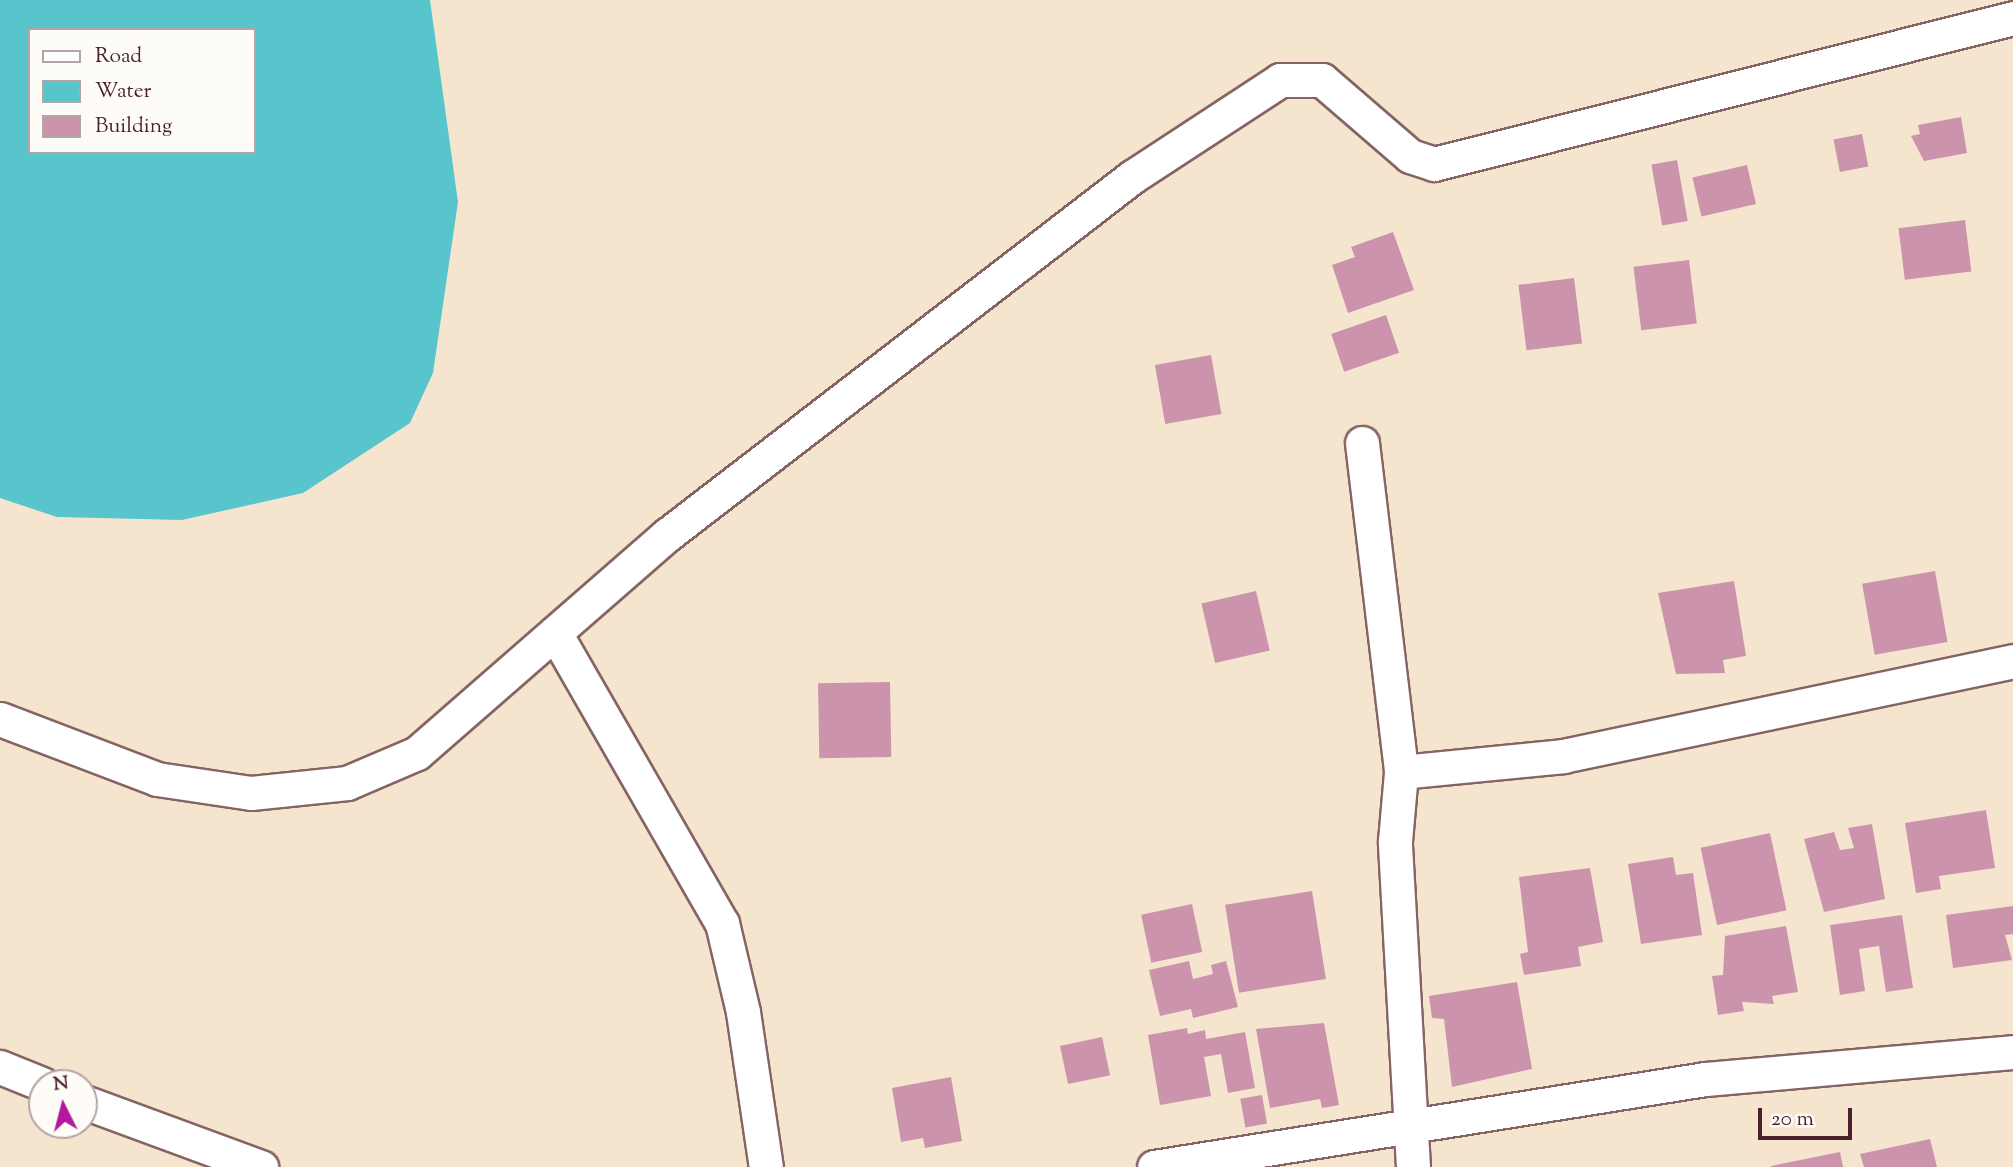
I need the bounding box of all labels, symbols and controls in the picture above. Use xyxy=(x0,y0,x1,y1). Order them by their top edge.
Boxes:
legend xyxy=(28,28,256,154)
text: Road xyxy=(95,42,142,72)
text: Water xyxy=(95,77,151,107)
text: Building xyxy=(95,112,172,142)
north arrow xyxy=(28,1069,98,1139)
text: N xyxy=(52,1070,70,1099)
scale bar xyxy=(1761,1094,1856,1138)
text: 20 m xyxy=(1771,1105,1814,1135)

